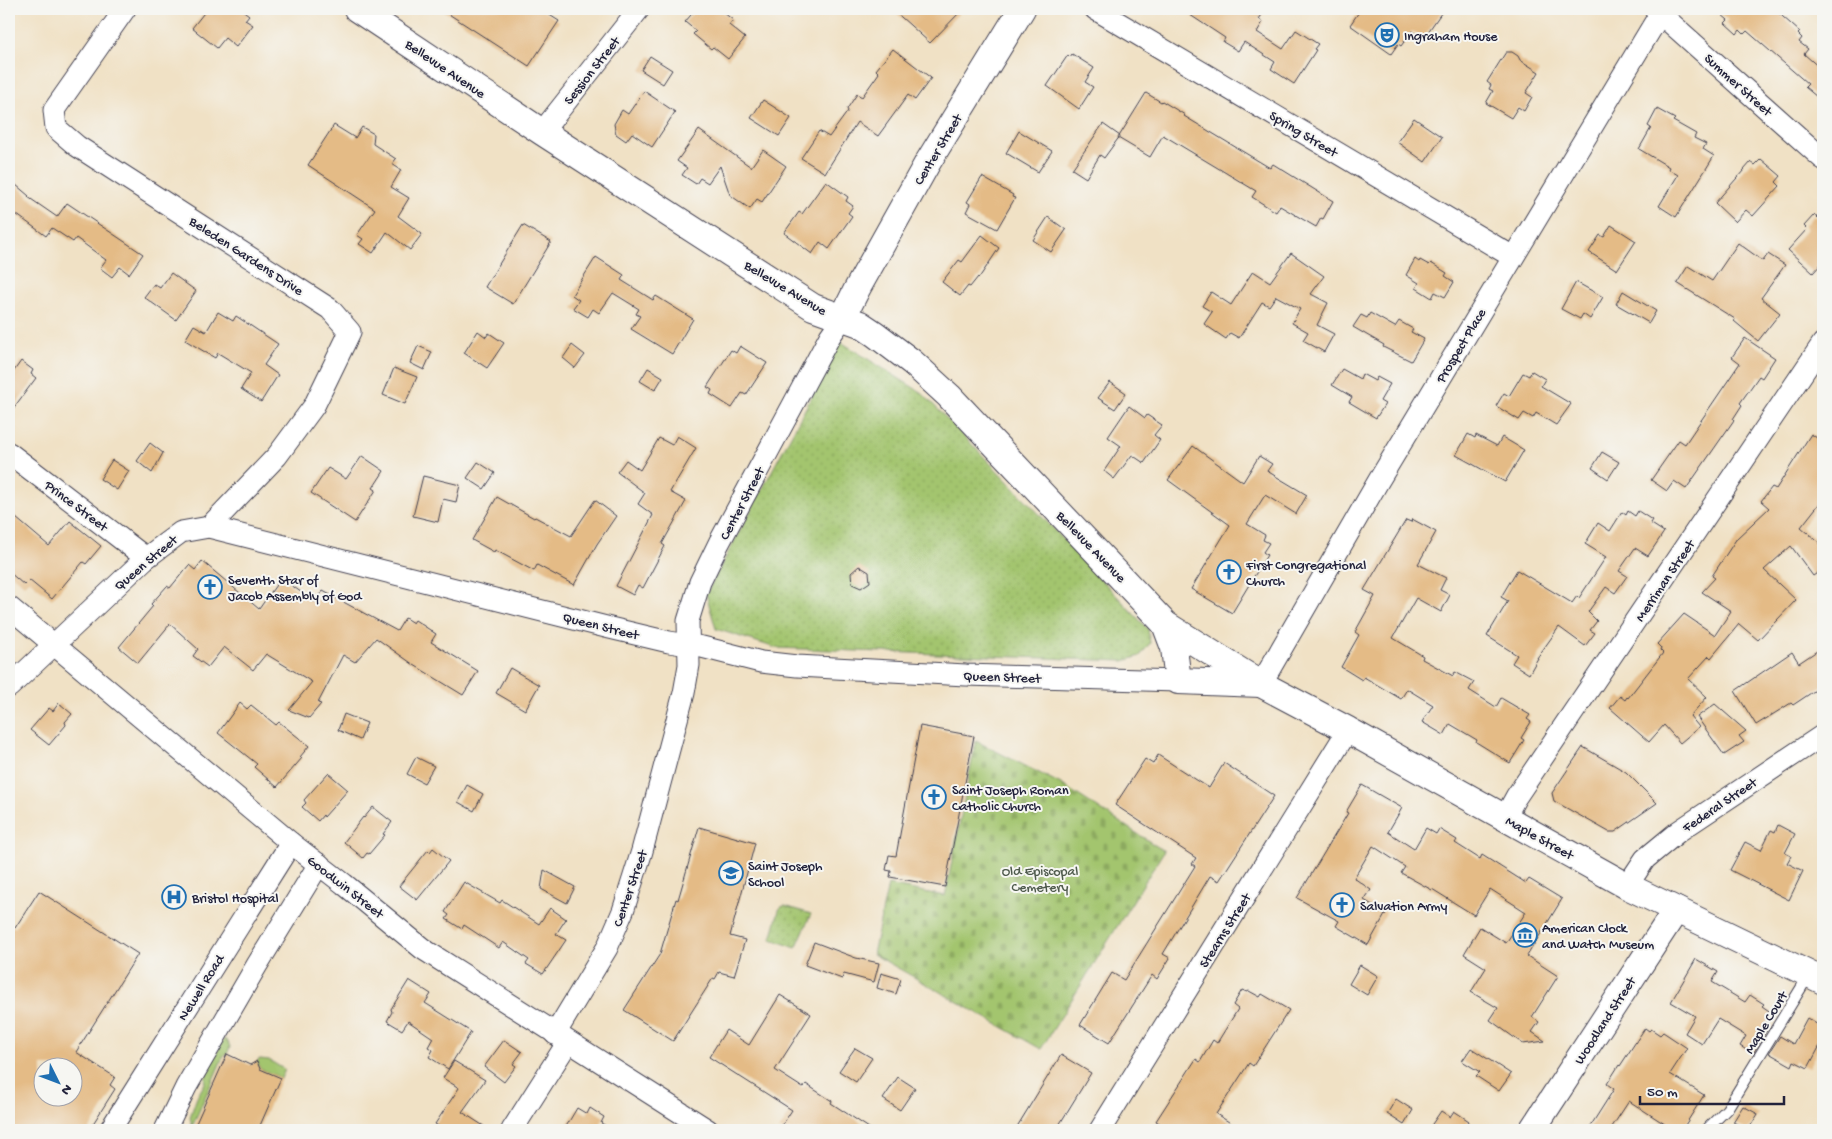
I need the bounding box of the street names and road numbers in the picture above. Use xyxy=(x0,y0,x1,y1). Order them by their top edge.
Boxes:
street label: Session Street xyxy=(561,33,626,109)
street label: Bellevue Avenue xyxy=(400,36,489,104)
street label: Summer Street xyxy=(1700,51,1776,122)
street label: Spring Street xyxy=(1265,108,1341,163)
street label: Center Street xyxy=(911,111,968,189)
street label: Beleden Gardens Drive xyxy=(185,213,307,301)
street label: Bellevue Avenue xyxy=(740,257,830,321)
street label: Prospect Place xyxy=(1433,305,1491,387)
street label: Center Street xyxy=(717,464,770,543)
street label: Prince Street xyxy=(40,477,112,537)
street label: Bellevue Avenue xyxy=(1051,508,1129,588)
street label: Queen Street xyxy=(111,532,183,595)
street label: Merriman Street xyxy=(1632,536,1700,625)
street label: Queen Street xyxy=(561,610,641,645)
street label: Queen Street xyxy=(963,669,1042,688)
street label: Federal Street xyxy=(1679,774,1762,838)
street label: Maple Street xyxy=(1502,813,1577,866)
street label: Center Street xyxy=(610,847,653,929)
street label: Goodwin Street xyxy=(303,853,387,924)
street label: Stearns Street xyxy=(1196,890,1256,972)
street label: Newell Road xyxy=(175,951,230,1024)
street label: Woodland Street xyxy=(1571,973,1641,1068)
street label: Maple Court xyxy=(1742,988,1793,1058)

